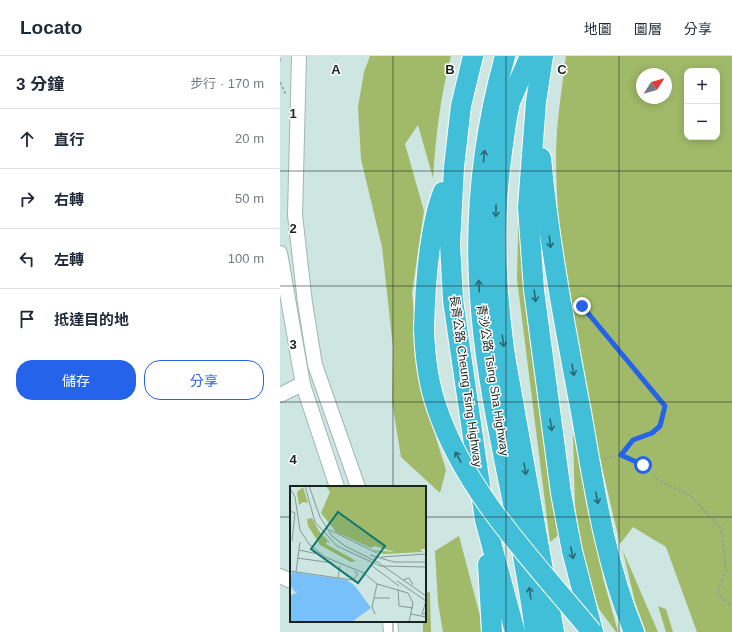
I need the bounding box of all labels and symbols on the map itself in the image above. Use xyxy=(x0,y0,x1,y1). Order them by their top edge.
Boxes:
text: A xyxy=(331,62,341,77)
text: B xyxy=(445,62,455,77)
text: C xyxy=(557,62,567,77)
north arrow xyxy=(636,68,672,104)
text: 1 xyxy=(289,106,297,121)
one-way arrow xyxy=(480,150,487,163)
one-way arrow xyxy=(493,204,500,217)
text: 2 xyxy=(289,221,297,236)
one-way arrow xyxy=(546,235,554,248)
one-way arrow xyxy=(476,280,483,293)
one-way arrow xyxy=(531,289,539,302)
street label: 長青公路 Cheung Tsing Highway xyxy=(447,294,485,468)
route end xyxy=(573,297,591,315)
street label: 青沙公路 Tsing Sha Highway xyxy=(474,303,512,457)
one-way arrow xyxy=(499,334,507,347)
text: 3 xyxy=(289,337,297,352)
one-way arrow xyxy=(569,363,577,376)
one-way arrow xyxy=(547,418,555,431)
one-way arrow xyxy=(454,451,462,463)
text: 4 xyxy=(289,452,297,467)
route start xyxy=(634,456,652,474)
one-way arrow xyxy=(521,462,529,475)
inset map xyxy=(290,486,426,622)
one-way arrow xyxy=(593,491,601,504)
one-way arrow xyxy=(569,546,577,559)
one-way arrow xyxy=(526,587,534,600)

